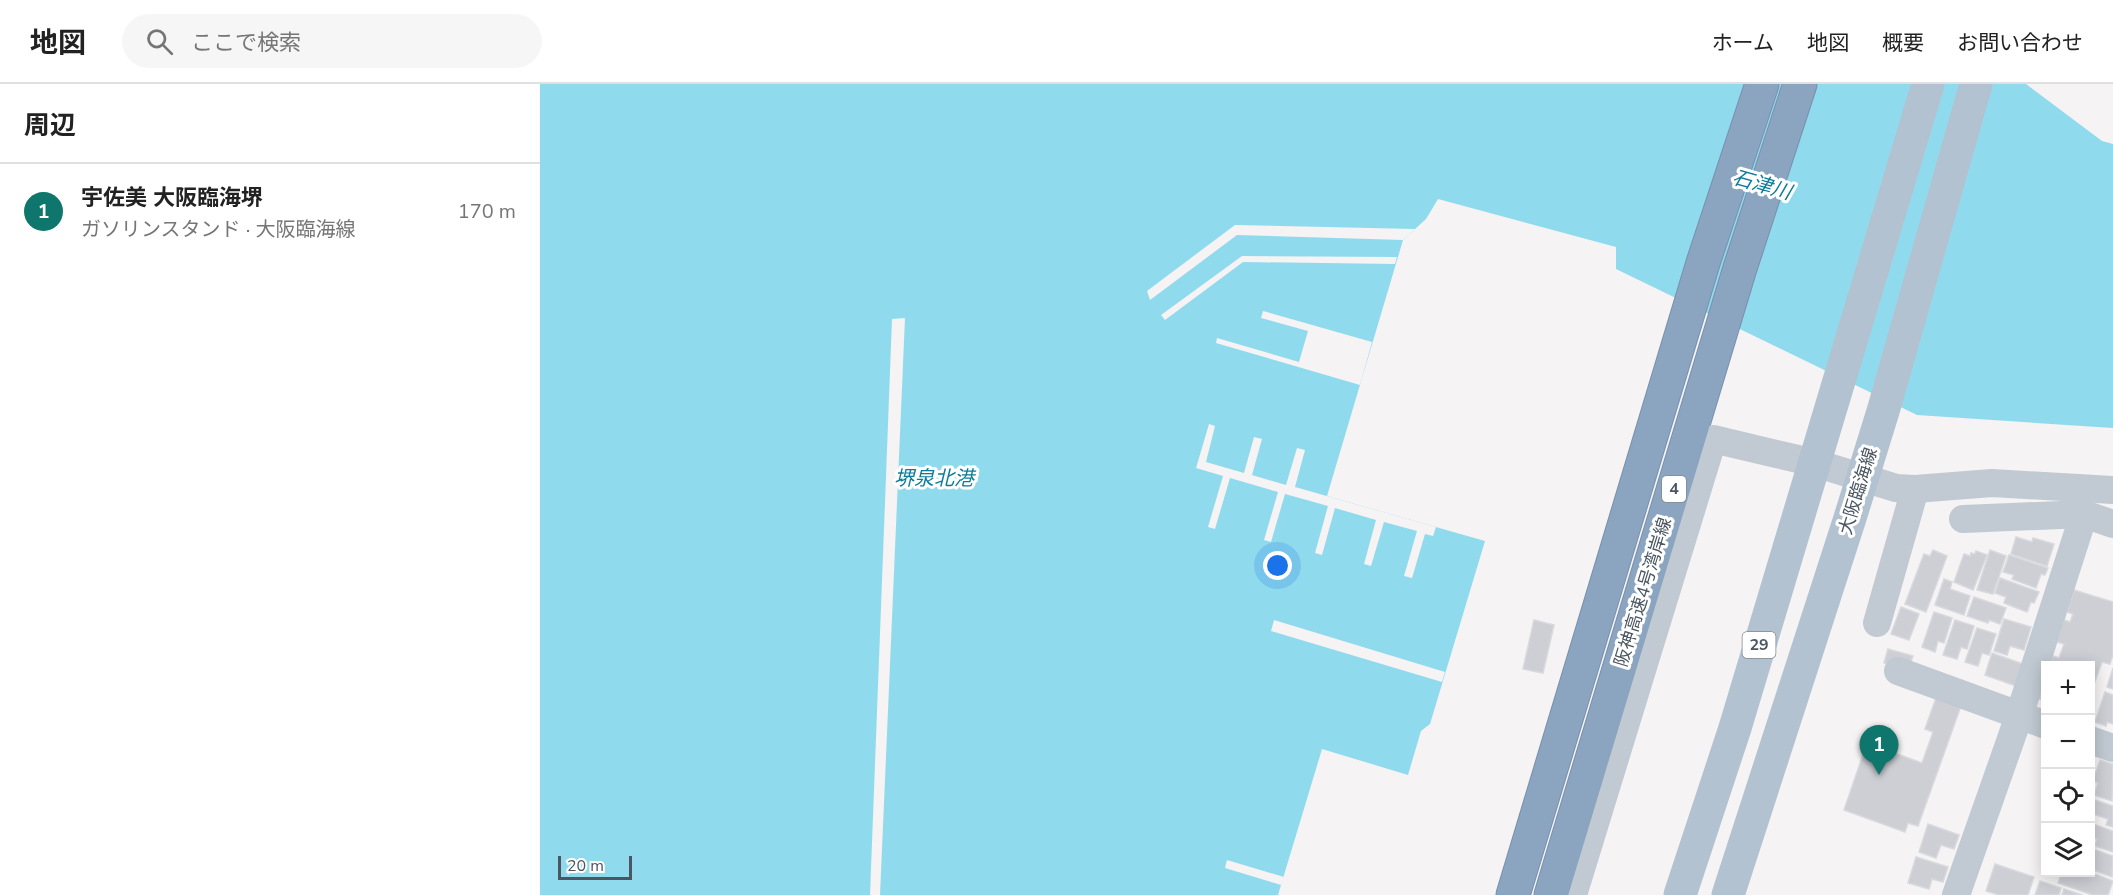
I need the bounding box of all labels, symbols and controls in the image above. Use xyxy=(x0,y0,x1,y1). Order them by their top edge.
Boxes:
search box xyxy=(122,14,542,68)
text: 地図 xyxy=(30,24,86,62)
icon: search xyxy=(143,25,176,58)
text: ここで検索 xyxy=(191,28,301,58)
text: ホーム xyxy=(1712,29,1774,57)
text: 地図 xyxy=(1807,29,1849,57)
text: 概要 xyxy=(1882,29,1924,57)
text: お問い合わせ xyxy=(1957,29,2083,57)
text: 周辺 xyxy=(24,108,76,143)
water label: 石津川 xyxy=(1729,164,1796,207)
text: 宇佐美 大阪臨海堺 xyxy=(81,183,263,213)
text: 1 xyxy=(38,198,50,225)
text: 170 m xyxy=(458,198,516,225)
text: ガソリンスタンド · 大阪臨海線 xyxy=(81,216,355,243)
street label: 大阪臨海線 xyxy=(1833,444,1883,538)
water label: 堺泉北港 xyxy=(894,465,977,492)
road number: 4 xyxy=(1662,476,1686,502)
street label: 阪神高速4号湾岸線 xyxy=(1609,514,1677,670)
your location xyxy=(1263,551,1292,580)
road number: 29 xyxy=(1742,632,1776,658)
map controls xyxy=(2041,661,2095,877)
button: + xyxy=(2041,661,2095,715)
button: − xyxy=(2041,715,2095,769)
pin: 1 xyxy=(1860,726,1898,775)
button: locate xyxy=(2041,769,2095,823)
button: layers xyxy=(2041,823,2095,877)
scale bar xyxy=(558,853,632,880)
text: 20 m xyxy=(567,855,604,877)

